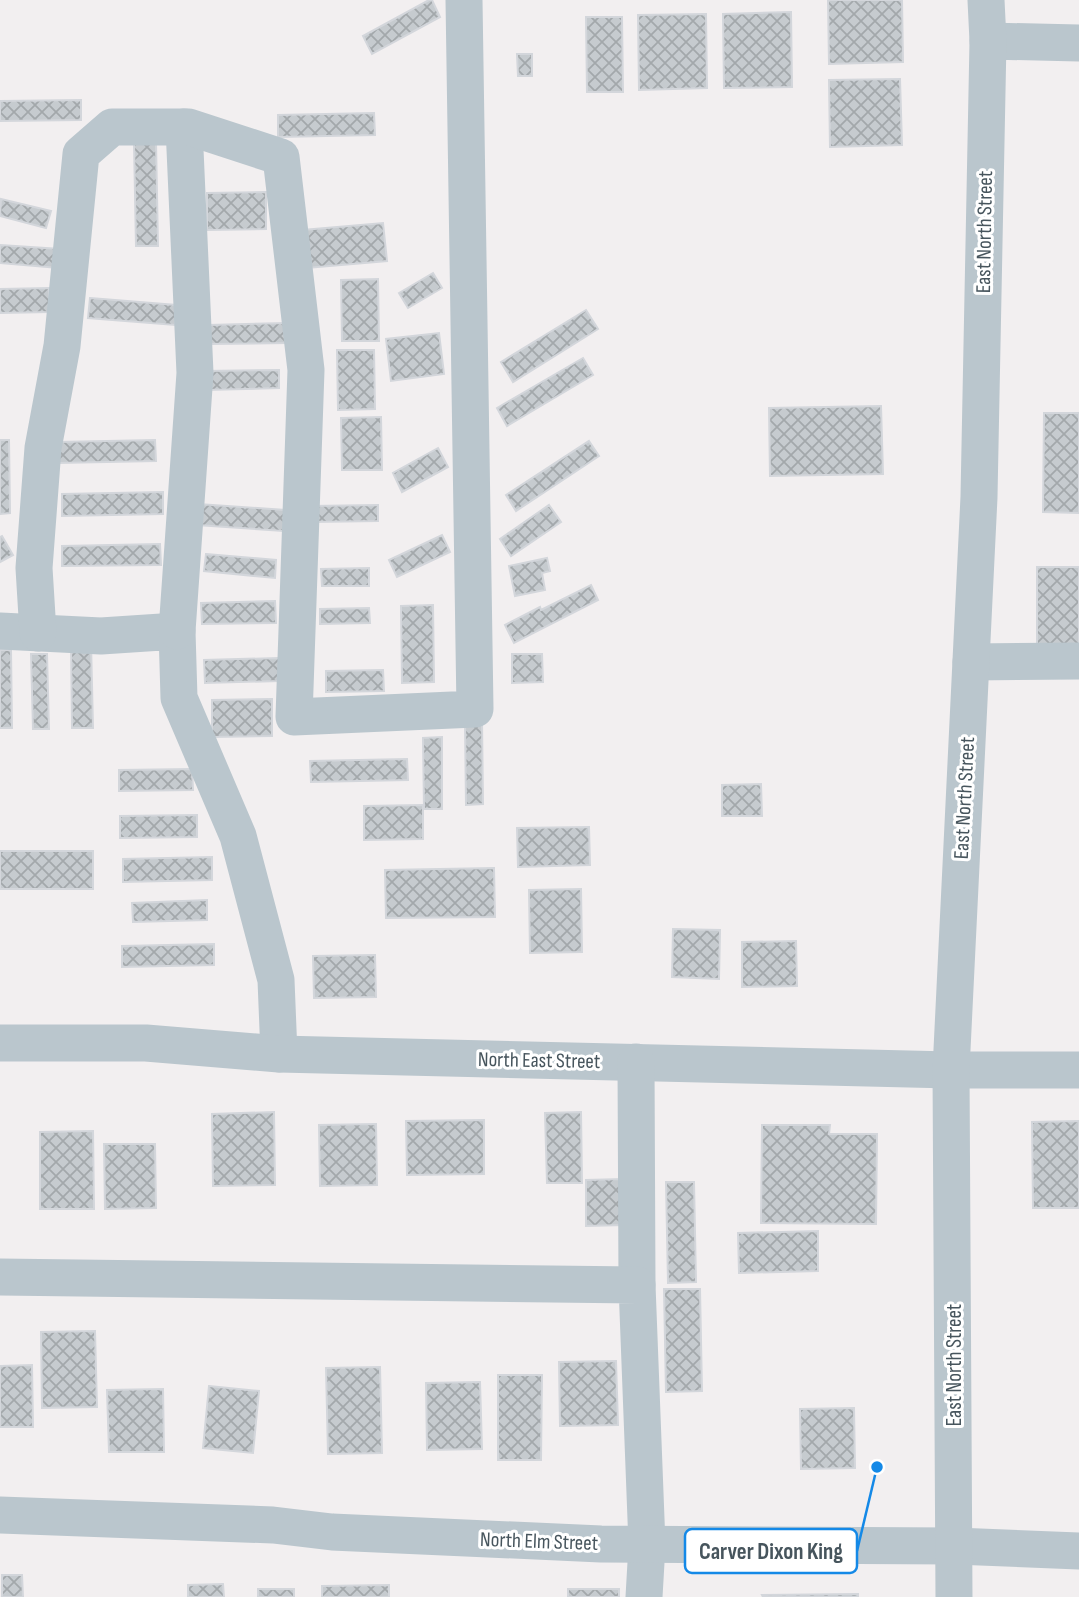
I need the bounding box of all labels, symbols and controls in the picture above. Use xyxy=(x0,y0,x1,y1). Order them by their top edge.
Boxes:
street label: East North Street xyxy=(971,171,998,293)
street label: East North Street xyxy=(949,736,980,860)
street label: North East Street xyxy=(478,1047,600,1074)
street label: East North Street xyxy=(942,1304,967,1426)
street label: North Elm Street xyxy=(480,1527,598,1556)
callout: Carver Dixon King xyxy=(685,1529,857,1573)
text: Carver Dixon King xyxy=(699,1538,843,1566)

